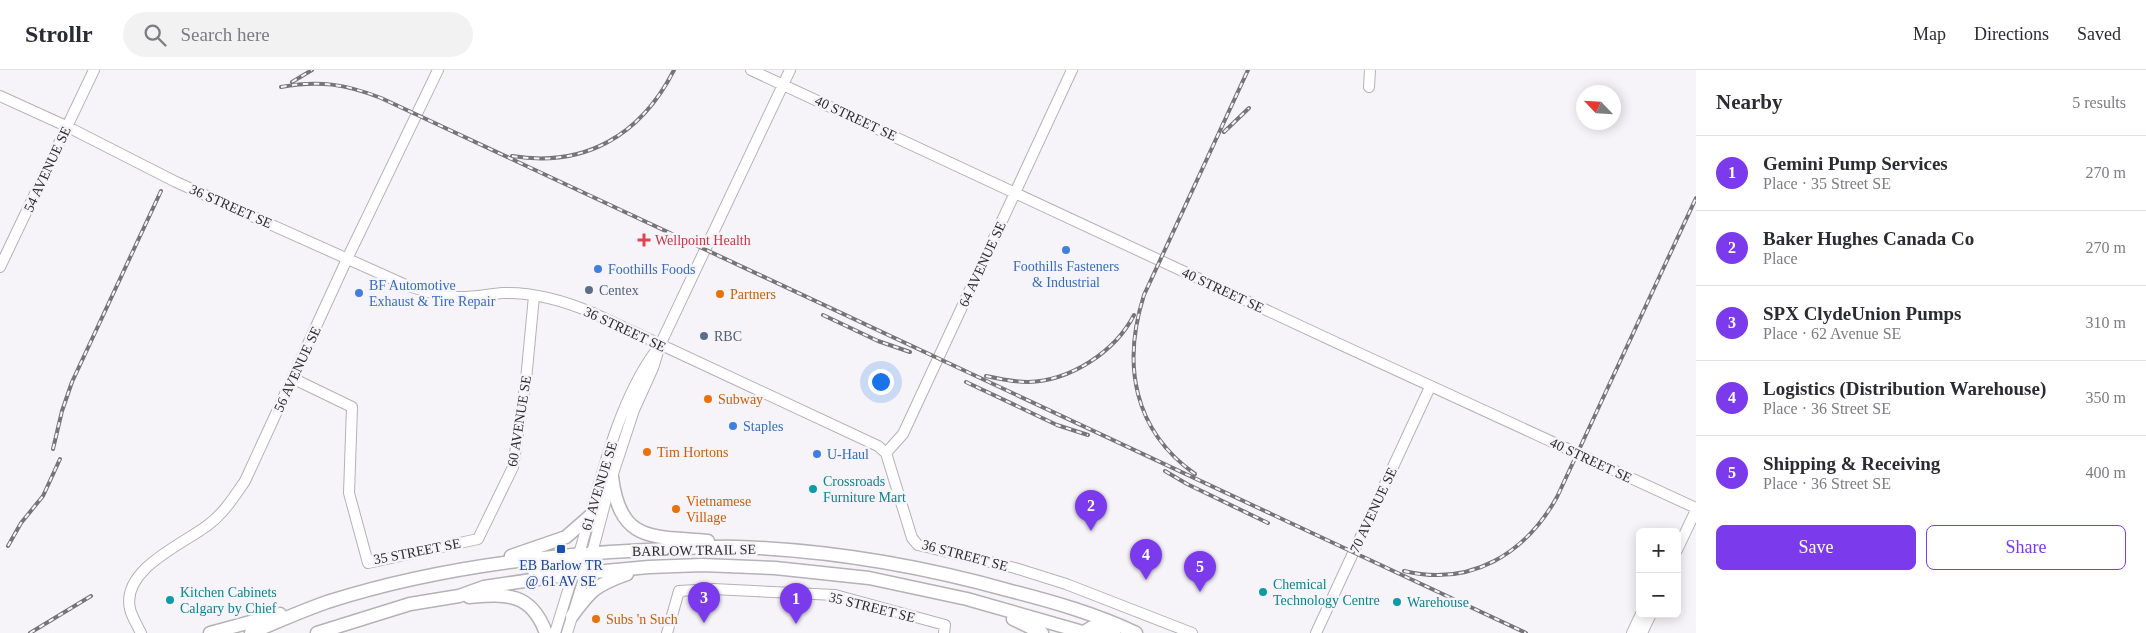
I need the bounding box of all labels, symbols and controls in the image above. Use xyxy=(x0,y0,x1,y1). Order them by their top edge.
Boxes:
search box xyxy=(123,12,473,57)
text: Strollr xyxy=(25,21,93,47)
icon: search xyxy=(141,21,169,49)
text: Search here xyxy=(181,24,270,45)
text: Map xyxy=(1913,24,1946,44)
text: Directions xyxy=(1974,24,2049,44)
text: Saved xyxy=(2077,24,2121,44)
north arrow xyxy=(1576,85,1621,130)
text: Nearby xyxy=(1716,90,1783,114)
street label: 40 STREET SE xyxy=(813,93,899,144)
text: 5 results xyxy=(2072,94,2126,111)
street label: 54 AVENUE SE xyxy=(21,124,74,214)
text: Gemini Pump Services xyxy=(1763,153,1948,174)
text: 1 xyxy=(1728,164,1736,181)
text: 270 m xyxy=(2086,164,2126,181)
text: Place · 35 Street SE xyxy=(1763,175,1891,192)
street label: 36 STREET SE xyxy=(187,182,274,231)
street label: 64 AVENUE SE xyxy=(956,219,1009,309)
text: Baker Hughes Canada Co xyxy=(1763,228,1974,249)
marker: Wellpoint Health xyxy=(637,233,651,247)
place label: Wellpoint Health xyxy=(655,233,751,248)
text: 2 xyxy=(1728,239,1736,256)
text: 270 m xyxy=(2086,239,2126,256)
marker: Foothills Fasteners & Industrial xyxy=(1060,244,1072,256)
text: Place xyxy=(1763,250,1798,267)
place label: Foothills Fasteners & Industrial xyxy=(1013,259,1119,290)
place label: Foothills Foods xyxy=(608,262,696,277)
marker: Foothills Foods xyxy=(592,263,604,275)
street label: 40 STREET SE xyxy=(1180,265,1266,316)
place label: BF Automotive Exhaust & Tire Repair xyxy=(369,278,496,309)
place label: Centex xyxy=(599,283,639,298)
marker: Centex xyxy=(583,284,595,296)
marker: BF Automotive Exhaust & Tire Repair xyxy=(353,287,365,299)
place label: Partners xyxy=(730,287,776,302)
marker: Partners xyxy=(714,288,726,300)
text: SPX ClydeUnion Pumps xyxy=(1763,303,1962,324)
street label: 36 STREET SE xyxy=(582,304,668,355)
text: 3 xyxy=(1728,314,1736,331)
text: 310 m xyxy=(2086,314,2126,331)
street label: 56 AVENUE SE xyxy=(271,324,324,414)
text: Place · 62 Avenue SE xyxy=(1763,325,1901,342)
place label: RBC xyxy=(714,329,742,344)
marker: RBC xyxy=(698,330,710,342)
your location xyxy=(868,369,894,395)
street label: 60 AVENUE SE xyxy=(505,374,534,468)
text: Logistics (Distribution Warehouse) xyxy=(1763,378,2046,399)
text: 4 xyxy=(1728,389,1736,406)
text: 350 m xyxy=(2086,389,2126,406)
place label: Subway xyxy=(718,392,763,407)
marker: Subway xyxy=(702,393,714,405)
text: Place · 36 Street SE xyxy=(1763,400,1891,417)
place label: Staples xyxy=(743,419,783,434)
marker: Staples xyxy=(727,420,739,432)
street label: 40 STREET SE xyxy=(1548,435,1634,486)
street label: 61 AVENUE SE xyxy=(579,440,620,532)
place label: Tim Hortons xyxy=(657,445,728,460)
marker: Tim Hortons xyxy=(641,446,653,458)
place label: U-Haul xyxy=(827,447,869,462)
marker: U-Haul xyxy=(811,448,823,460)
text: Shipping & Receiving xyxy=(1763,453,1940,474)
text: 5 xyxy=(1728,464,1736,481)
text: 400 m xyxy=(2086,464,2126,481)
street label: 70 AVENUE SE xyxy=(1347,465,1400,555)
place label: Crossroads Furniture Mart xyxy=(823,474,906,505)
text: Place · 36 Street SE xyxy=(1763,475,1891,492)
marker: Crossroads Furniture Mart xyxy=(807,483,819,495)
pin: 2 xyxy=(1075,490,1107,531)
place label: Vietnamese Village xyxy=(686,494,751,525)
marker: Vietnamese Village xyxy=(670,503,682,515)
button: Save xyxy=(1716,525,1916,570)
button: Share xyxy=(1926,525,2126,570)
map controls xyxy=(1636,528,1681,618)
button: + xyxy=(1636,528,1681,573)
street label: 35 STREET SE xyxy=(372,536,462,567)
street label: 36 STREET SE xyxy=(920,537,1010,574)
pin: 4 xyxy=(1130,539,1162,580)
street label: BARLOW TRAIL SE xyxy=(632,542,756,559)
marker: EB Barlow TR @ 61 AV SE xyxy=(555,543,567,555)
pin: 5 xyxy=(1184,551,1216,592)
place label: EB Barlow TR @ 61 AV SE xyxy=(519,558,604,589)
button: − xyxy=(1636,573,1681,618)
place label: Chemical Technology Centre xyxy=(1273,577,1380,608)
pin: 3 xyxy=(688,582,720,623)
pin: 1 xyxy=(780,583,812,624)
place label: Kitchen Cabinets Calgary by Chief xyxy=(180,585,277,616)
marker: Chemical Technology Centre xyxy=(1257,586,1269,598)
street label: 35 STREET SE xyxy=(827,590,917,625)
marker: Kitchen Cabinets Calgary by Chief xyxy=(164,594,176,606)
place label: Warehouse xyxy=(1407,595,1469,610)
marker: Warehouse xyxy=(1391,596,1403,608)
place label: Subs 'n Such xyxy=(606,612,678,627)
marker: Subs 'n Such xyxy=(590,613,602,625)

